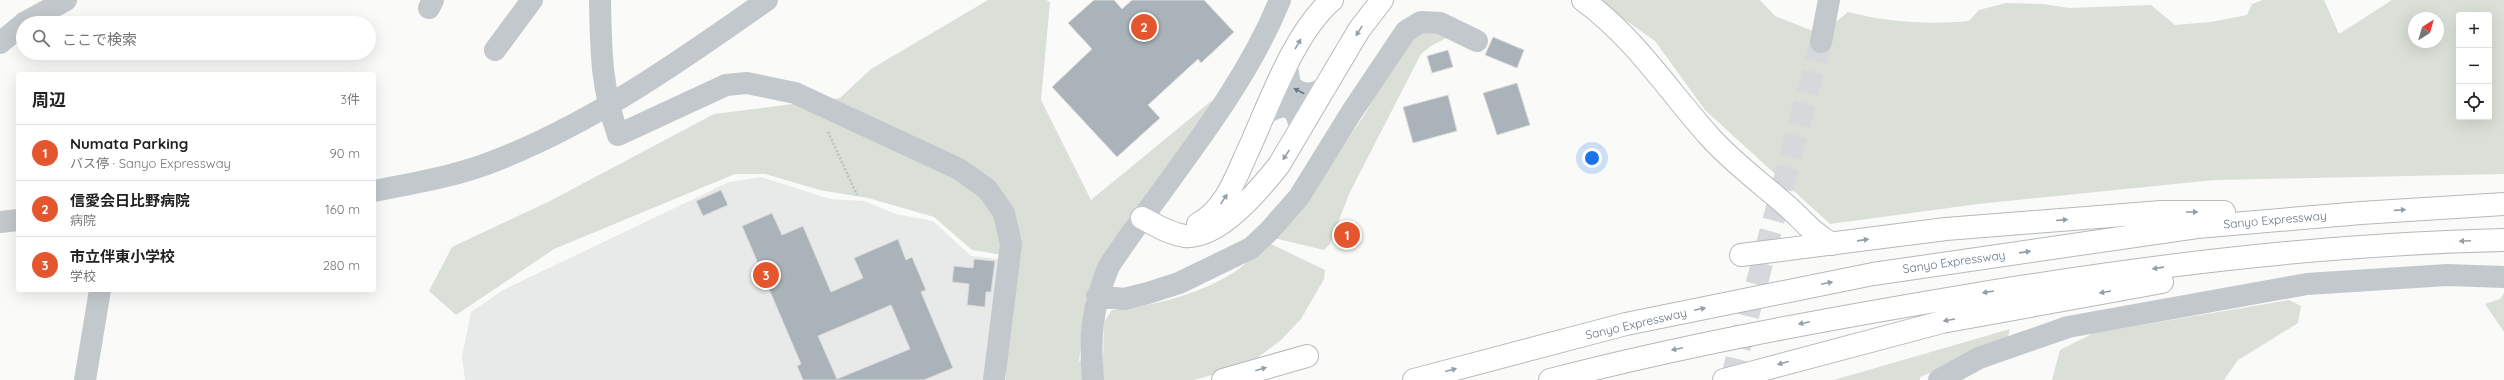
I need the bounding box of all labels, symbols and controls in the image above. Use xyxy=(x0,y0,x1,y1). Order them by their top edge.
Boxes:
pin: 2 xyxy=(1131,12,1157,42)
north arrow xyxy=(2408,12,2444,48)
map controls xyxy=(2456,12,2492,120)
button: + xyxy=(2456,12,2492,48)
search box xyxy=(16,16,376,60)
one-way arrow xyxy=(1355,25,1362,37)
icon: search xyxy=(30,27,52,49)
text: ここで検索 xyxy=(62,30,137,49)
one-way arrow xyxy=(1294,38,1301,50)
button: − xyxy=(2456,48,2492,84)
button: locate xyxy=(2456,84,2492,120)
one-way arrow xyxy=(1293,88,1305,94)
text: 周辺 xyxy=(32,89,66,110)
text: 3件 xyxy=(340,91,360,107)
text: Numata Parking xyxy=(70,134,188,153)
text: 1 xyxy=(42,145,48,161)
text: 90 m xyxy=(330,145,360,161)
your location xyxy=(1582,148,1602,168)
one-way arrow xyxy=(1282,150,1290,160)
text: バス停 · Sanyo Expressway xyxy=(70,155,231,171)
text: 信愛会日比野病院 xyxy=(70,191,190,210)
one-way arrow xyxy=(1220,193,1227,205)
text: 2 xyxy=(41,201,49,217)
text: 160 m xyxy=(325,201,360,217)
one-way arrow xyxy=(2394,207,2406,214)
street label: Sanyo Expressway xyxy=(2223,208,2327,231)
one-way arrow xyxy=(2186,209,2199,215)
text: 病院 xyxy=(70,212,96,228)
one-way arrow xyxy=(2056,216,2068,223)
pin: 1 xyxy=(1334,220,1360,250)
one-way arrow xyxy=(1857,237,1870,243)
one-way arrow xyxy=(2459,238,2471,245)
text: 市立伴東小学校 xyxy=(70,247,175,266)
street label: Sanyo Expressway xyxy=(1902,247,2006,276)
one-way arrow xyxy=(2019,249,2031,255)
text: 3 xyxy=(42,257,48,273)
text: 280 m xyxy=(323,257,360,273)
pin: 3 xyxy=(753,260,779,290)
one-way arrow xyxy=(2152,265,2164,271)
text: 学校 xyxy=(70,268,96,284)
one-way arrow xyxy=(1821,280,1833,286)
one-way arrow xyxy=(2099,289,2111,295)
one-way arrow xyxy=(1982,290,1994,296)
street label: Sanyo Expressway xyxy=(1584,305,1688,342)
one-way arrow xyxy=(1694,306,1706,312)
one-way arrow xyxy=(1943,318,1956,324)
one-way arrow xyxy=(1798,321,1811,327)
one-way arrow xyxy=(1671,347,1683,353)
one-way arrow xyxy=(1777,361,1789,367)
one-way arrow xyxy=(1255,366,1267,372)
one-way arrow xyxy=(1445,367,1457,373)

